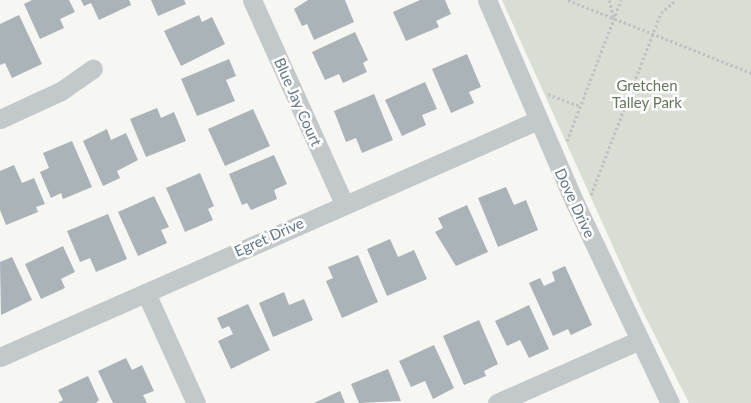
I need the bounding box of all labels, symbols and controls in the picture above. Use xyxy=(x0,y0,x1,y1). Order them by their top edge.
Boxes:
street label: Blue Jay Court xyxy=(270,55,326,149)
park label: Gretchen Talley Park xyxy=(612,76,682,111)
street label: Dove Drive xyxy=(551,165,599,241)
street label: Egret Drive xyxy=(231,214,307,260)

